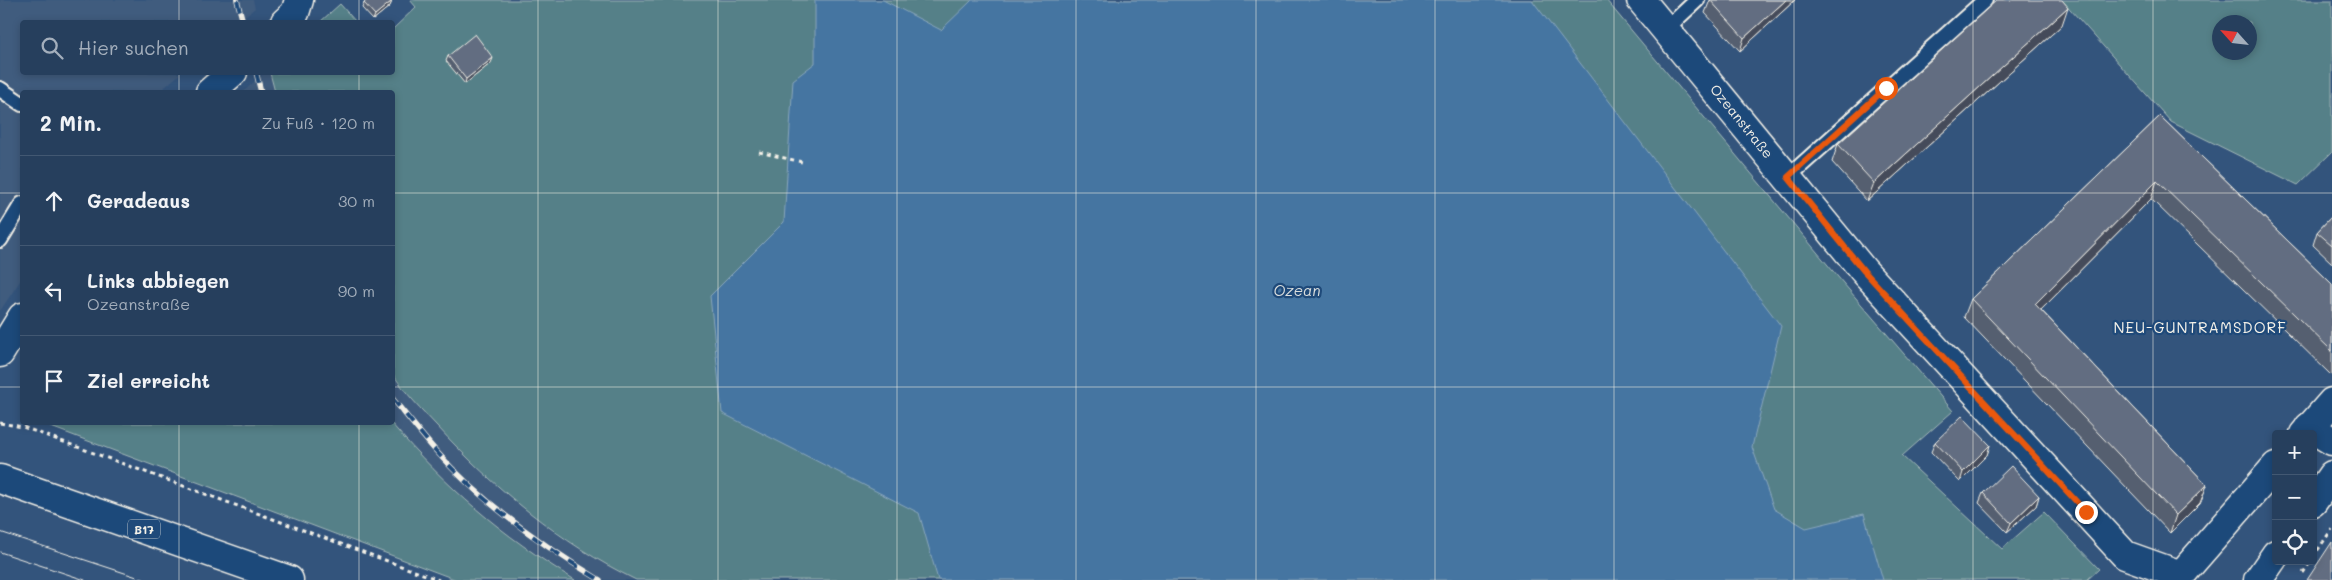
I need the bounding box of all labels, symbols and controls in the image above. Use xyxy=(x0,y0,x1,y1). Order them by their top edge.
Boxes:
north arrow xyxy=(2212,15,2257,60)
search box xyxy=(20,20,395,75)
icon: search xyxy=(38,34,66,62)
text: Hier suchen xyxy=(78,35,189,60)
route start xyxy=(1875,77,1898,100)
street label: Ozeanstraße xyxy=(1706,80,1778,162)
text: 2 Min. xyxy=(40,109,102,136)
text: Zu Fuß · 120 m xyxy=(261,112,375,133)
icon: ahead xyxy=(40,187,68,215)
text: Geradeaus xyxy=(87,188,190,213)
text: 30 m xyxy=(338,190,375,211)
text: Links abbiegen xyxy=(87,268,229,293)
icon: left xyxy=(40,277,68,305)
text: 90 m xyxy=(338,280,375,301)
water label: Ozean xyxy=(1273,280,1321,300)
text: Ozeanstraße xyxy=(87,293,190,314)
district label: NEU-GUNTRAMSDORF xyxy=(2113,317,2287,337)
icon: arrive xyxy=(40,367,68,395)
text: Ziel erreicht xyxy=(87,368,210,393)
map controls xyxy=(2272,430,2317,565)
button: + xyxy=(2272,430,2317,475)
button: − xyxy=(2272,475,2317,520)
route end xyxy=(2075,501,2098,524)
road number: B17 xyxy=(128,520,160,538)
button: locate xyxy=(2272,520,2317,565)

